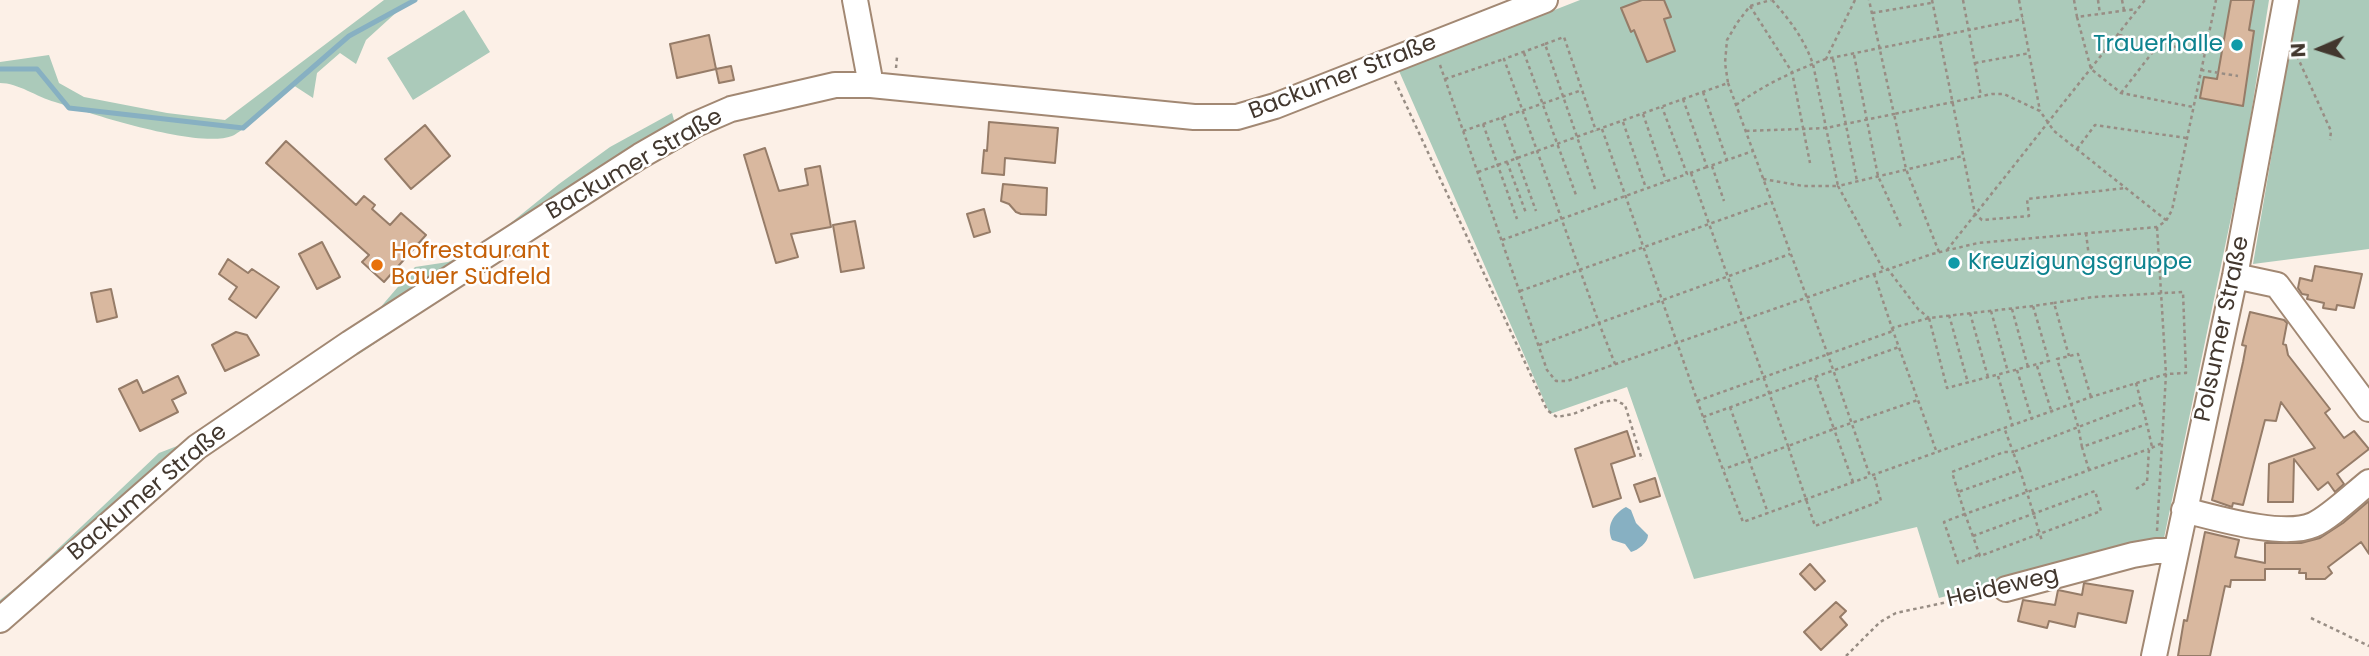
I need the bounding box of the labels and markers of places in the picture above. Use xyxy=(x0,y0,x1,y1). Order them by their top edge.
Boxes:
place label: Trauerhalle xyxy=(2093,31,2223,59)
marker: Trauerhalle xyxy=(2229,37,2245,53)
place label: Hofrestaurant Bauer Südfeld xyxy=(391,238,551,292)
place label: Kreuzigungsgruppe xyxy=(1968,249,2192,277)
marker: Kreuzigungsgruppe xyxy=(1946,255,1962,271)
marker: Hofrestaurant Bauer Südfeld xyxy=(369,257,385,273)

